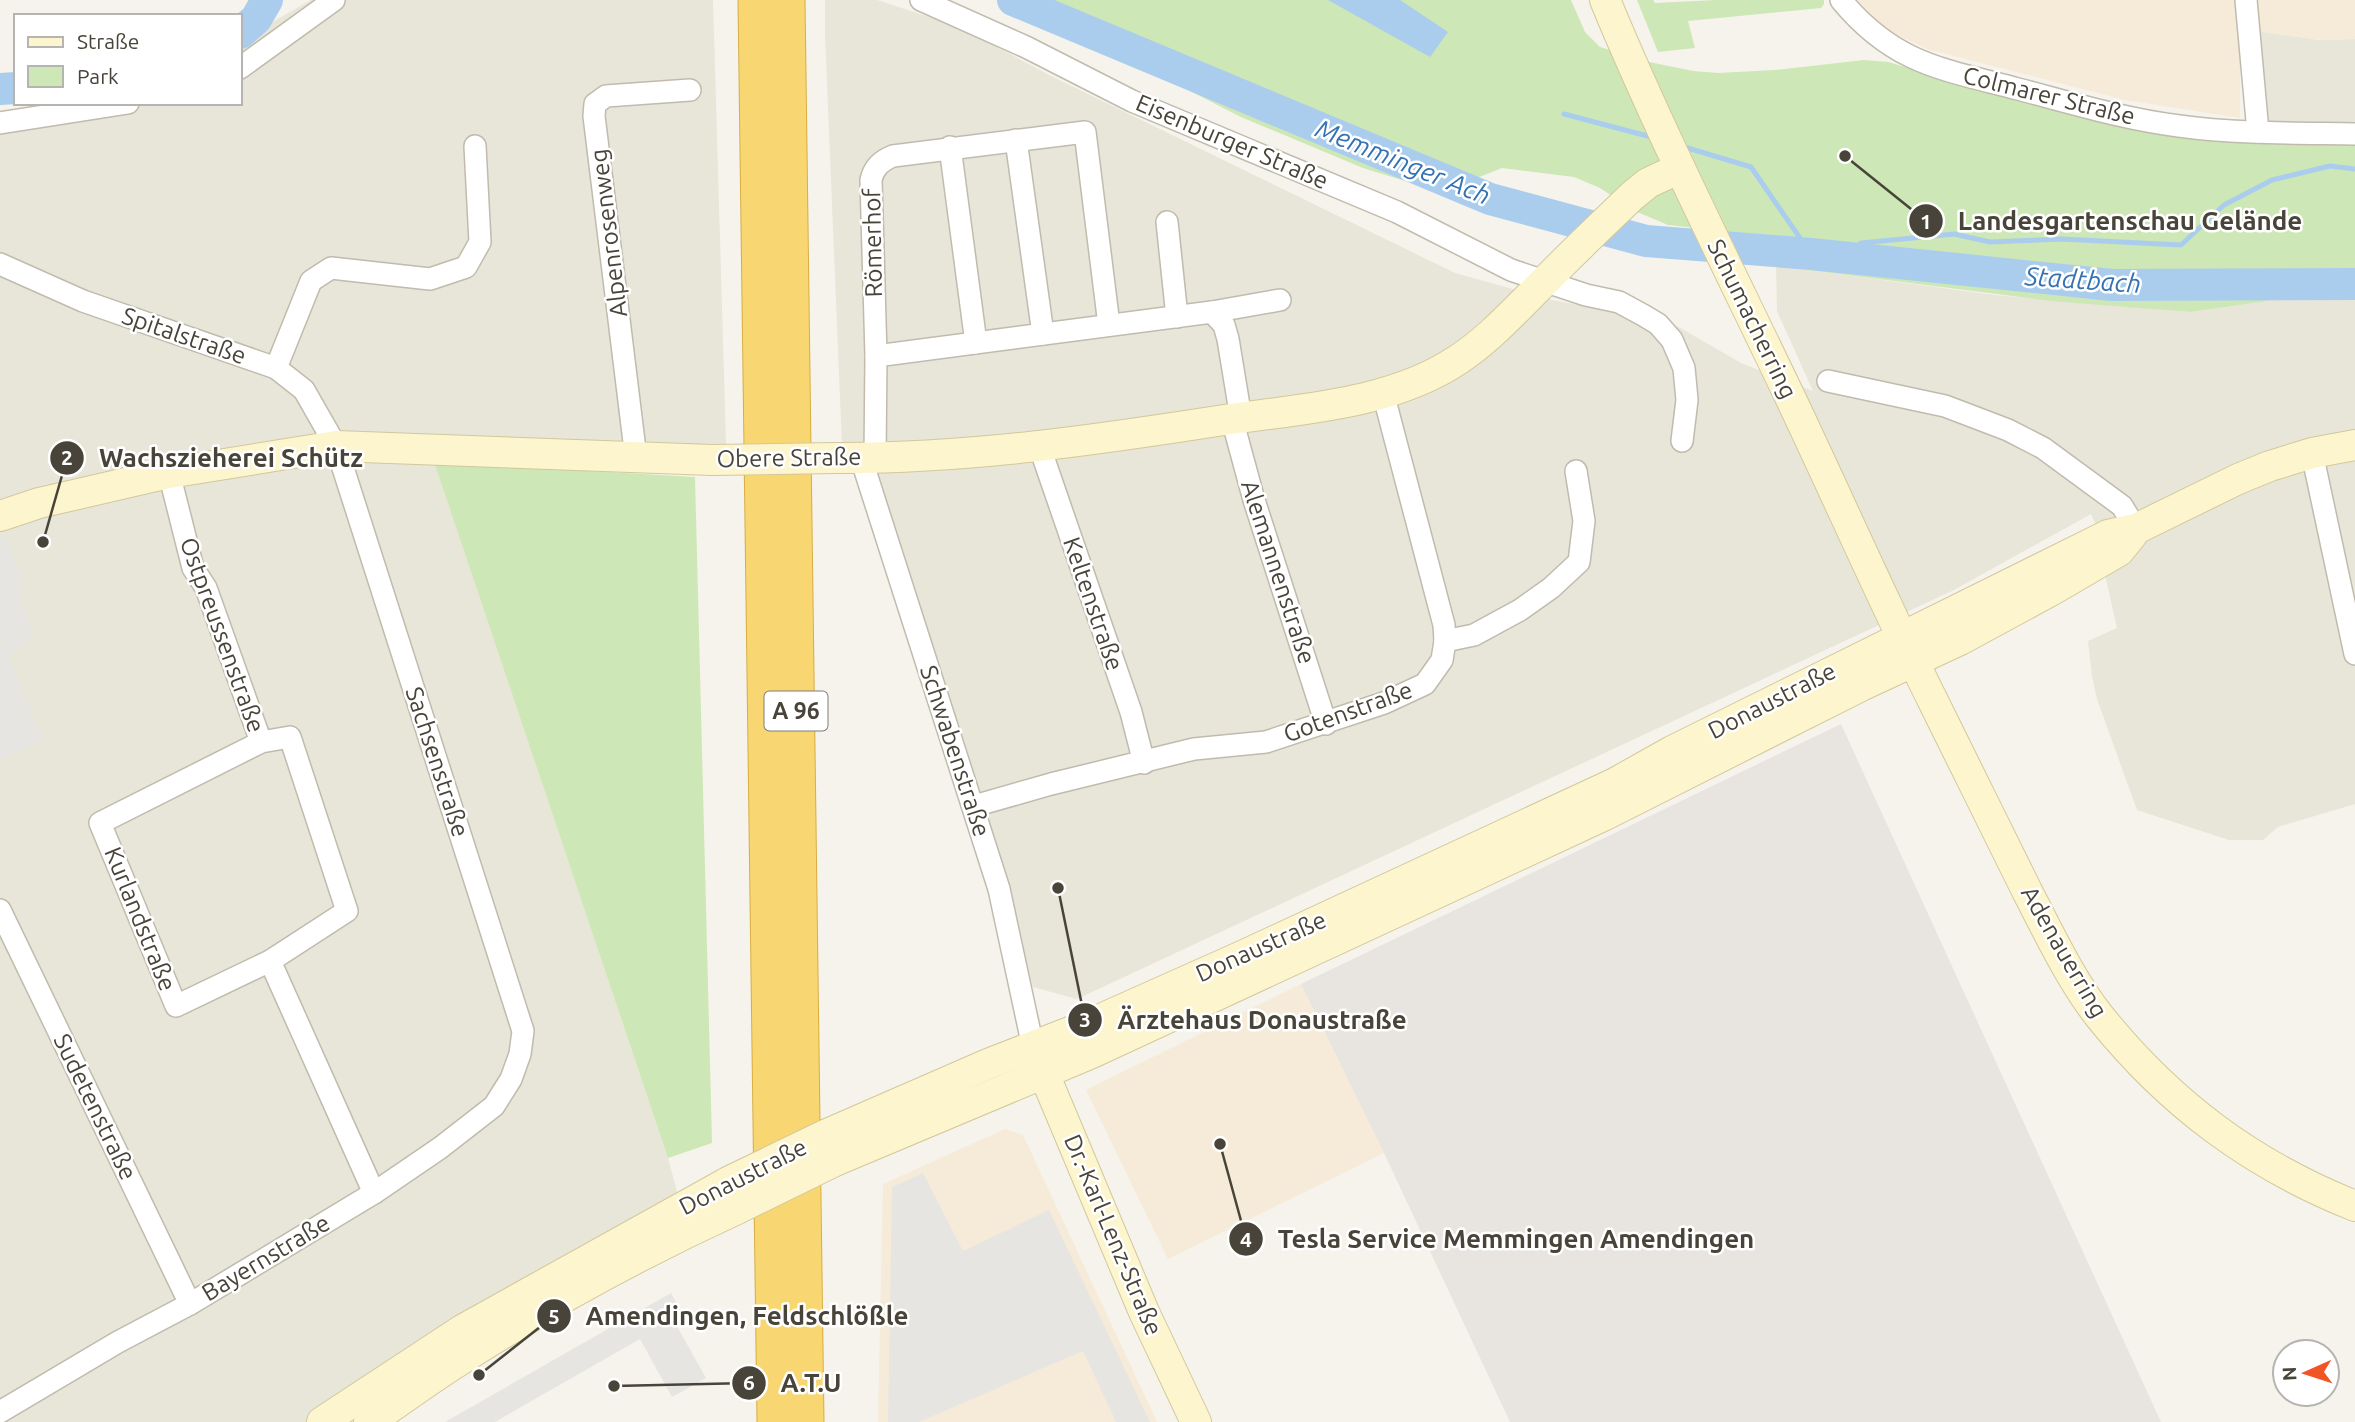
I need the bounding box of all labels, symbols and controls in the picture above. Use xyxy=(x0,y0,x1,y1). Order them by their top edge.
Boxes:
legend xyxy=(14,14,242,105)
text: Straße xyxy=(77,29,139,53)
street label: Colmarer Straße xyxy=(1960,61,2138,130)
text: Park xyxy=(77,64,119,88)
street label: Eisenburger Straße xyxy=(1132,89,1332,194)
water label: Memminger Ach xyxy=(1312,113,1495,210)
street label: Alpenrosenweg xyxy=(585,148,632,319)
street label: Römerhof xyxy=(858,187,887,298)
callout: Landesgartenschau Gelände xyxy=(1909,198,2316,245)
text: Landesgartenschau Gelände xyxy=(1958,206,2302,235)
text: 1 xyxy=(1920,209,1932,233)
street label: Schumacherring xyxy=(1702,235,1803,403)
water label: Stadtbach xyxy=(2023,261,2142,298)
street label: Spitalstraße xyxy=(119,302,250,369)
callout: Wachszieherei Schütz xyxy=(50,434,377,481)
text: Wachszieherei Schütz xyxy=(99,443,363,472)
street label: Obere Straße xyxy=(716,443,862,472)
text: 2 xyxy=(61,445,73,469)
street label: Alemannenstraße xyxy=(1236,477,1321,667)
street label: Ostpreussenstraße xyxy=(175,534,270,736)
street label: Keltenstraße xyxy=(1058,534,1129,674)
street label: Donaustraße xyxy=(1703,657,1840,744)
street label: Schwabenstraße xyxy=(915,662,996,840)
street label: Gotenstraße xyxy=(1280,676,1416,747)
street label: Sachsenstraße xyxy=(401,683,474,840)
road number: A 96 xyxy=(764,692,828,730)
street label: Kurlandstraße xyxy=(99,843,182,995)
street label: Adenauerring xyxy=(2016,881,2113,1022)
street label: Donaustraße xyxy=(1191,906,1330,987)
callout: Ärztehaus Donaustraße xyxy=(1068,996,1421,1043)
text: Ärztehaus Donaustraße xyxy=(1117,1005,1407,1034)
text: 3 xyxy=(1079,1007,1091,1031)
street label: Sudetenstraße xyxy=(48,1029,142,1184)
street label: Dr.-Karl-Lenz-Straße xyxy=(1059,1130,1168,1339)
street label: Donaustraße xyxy=(674,1133,811,1220)
street label: Bayernstraße xyxy=(197,1209,334,1306)
callout: Tesla Service Memmingen Amendingen xyxy=(1228,1216,1768,1263)
text: Tesla Service Memmingen Amendingen xyxy=(1278,1224,1754,1253)
text: 4 xyxy=(1240,1227,1252,1251)
callout: Amendingen, Feldschlößle xyxy=(537,1293,923,1340)
text: Amendingen, Feldschlößle xyxy=(585,1301,909,1330)
text: 5 xyxy=(548,1304,560,1328)
north arrow xyxy=(2271,1338,2341,1408)
callout: A.T.U xyxy=(731,1359,855,1406)
text: N xyxy=(2278,1366,2300,1382)
text: A.T.U xyxy=(781,1368,842,1397)
text: 6 xyxy=(743,1370,755,1394)

